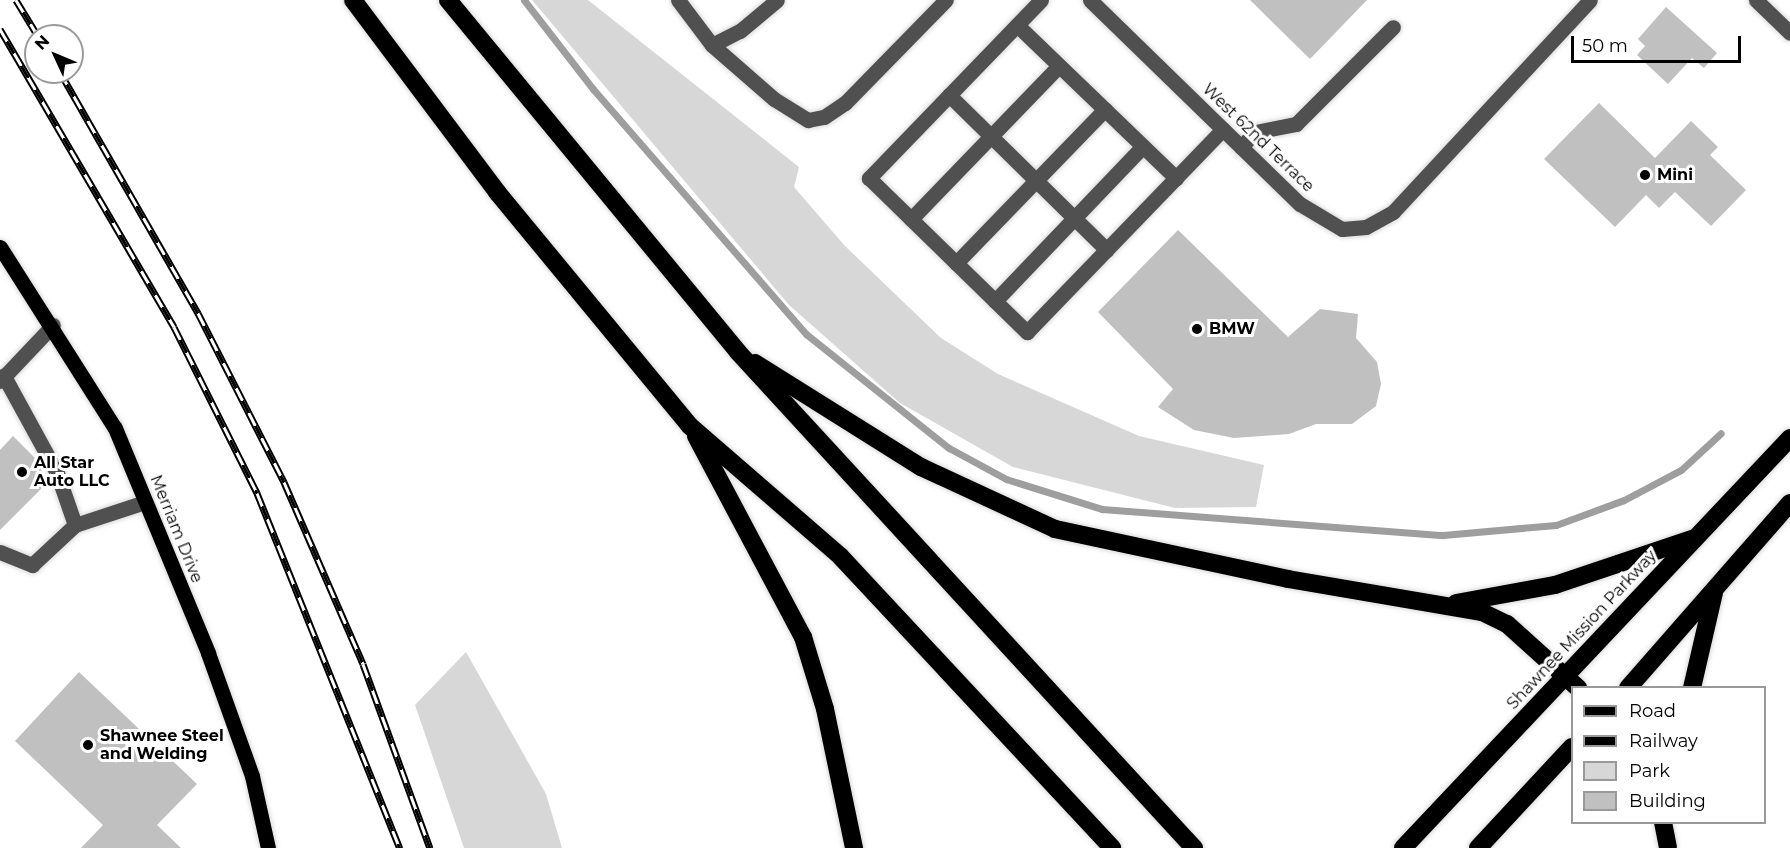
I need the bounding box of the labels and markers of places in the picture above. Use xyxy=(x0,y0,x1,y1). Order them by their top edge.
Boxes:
place label: Mini xyxy=(1657,165,1693,185)
marker: Mini xyxy=(1638,168,1652,182)
place label: BMW xyxy=(1209,319,1255,339)
marker: BMW xyxy=(1190,322,1204,336)
place label: All Star Auto LLC xyxy=(34,453,110,491)
marker: All Star Auto LLC xyxy=(15,465,29,479)
place label: Shawnee Steel and Welding xyxy=(100,726,224,764)
marker: Shawnee Steel and Welding xyxy=(81,738,95,752)

